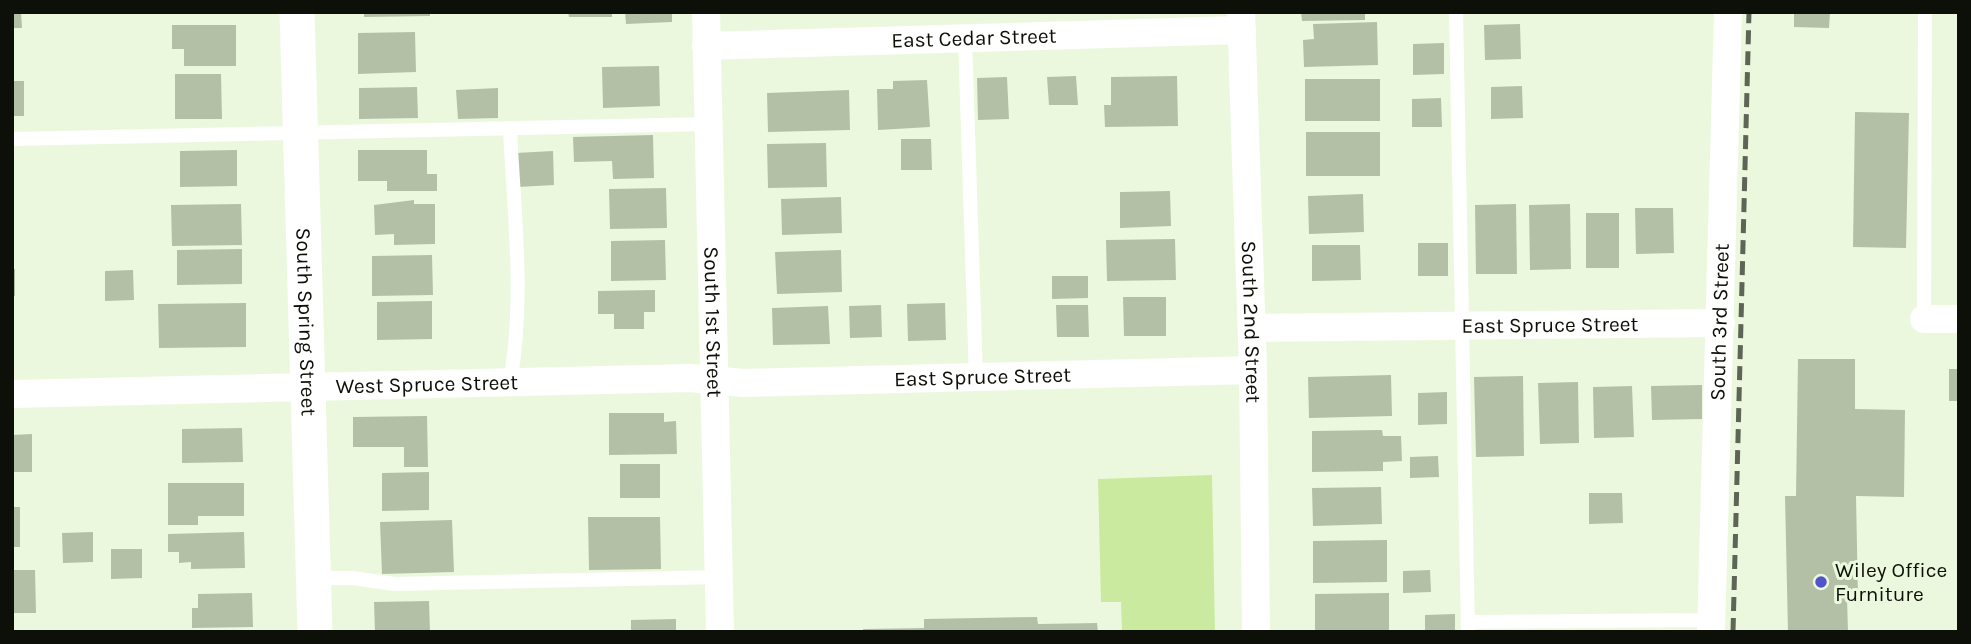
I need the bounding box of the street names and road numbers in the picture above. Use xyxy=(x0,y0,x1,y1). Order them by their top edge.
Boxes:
street label: East Cedar Street xyxy=(891,24,1057,52)
street label: South Spring Street xyxy=(291,227,321,417)
street label: South 2nd Street xyxy=(1237,240,1265,403)
street label: South 3rd Street xyxy=(1705,243,1734,401)
street label: South 1st Street xyxy=(699,246,727,398)
street label: East Spruce Street xyxy=(1461,312,1639,338)
street label: East Spruce Street xyxy=(894,363,1071,391)
street label: West Spruce Street xyxy=(335,370,518,398)

